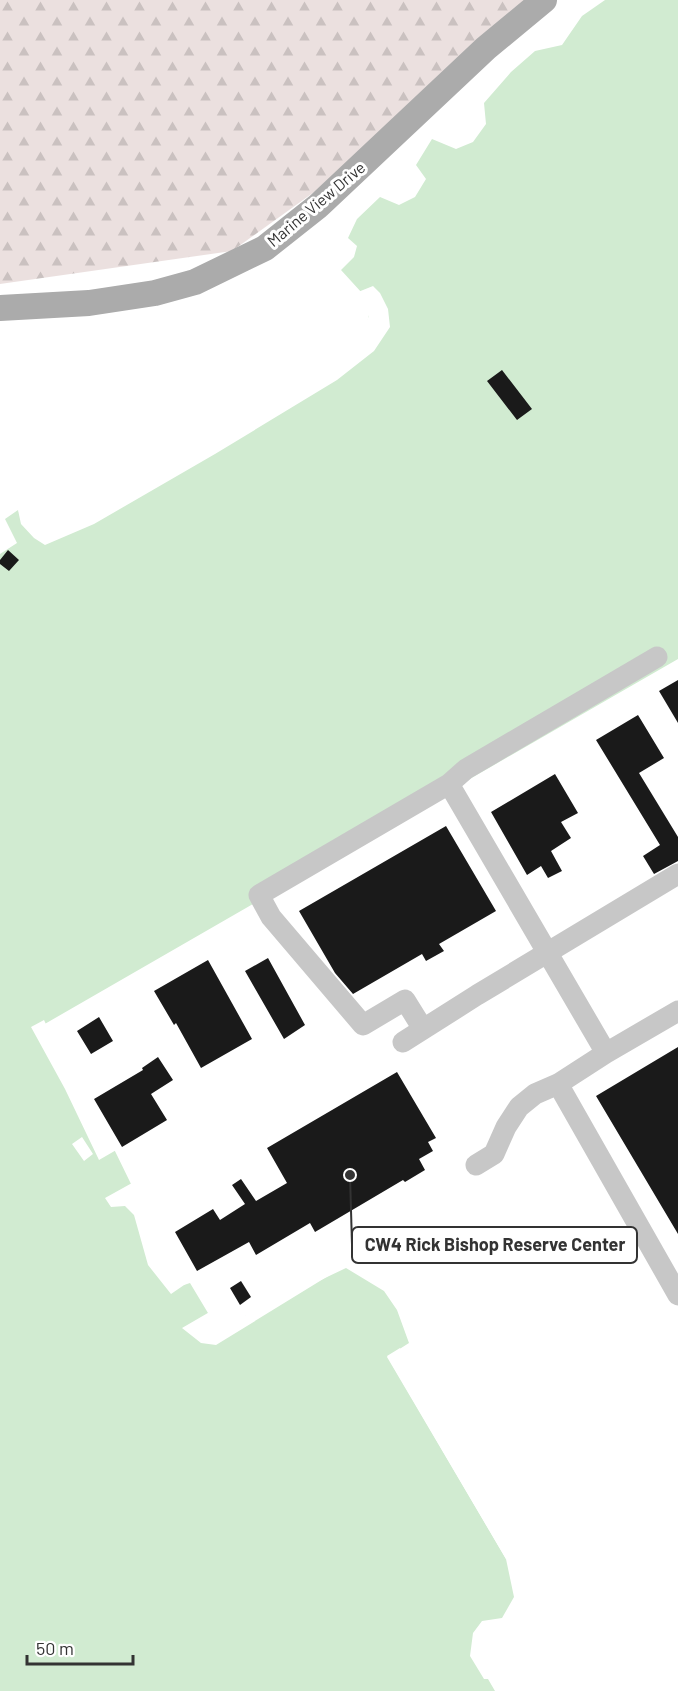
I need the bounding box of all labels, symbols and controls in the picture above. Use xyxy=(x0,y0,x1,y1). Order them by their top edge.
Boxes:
street label: Marine View Drive xyxy=(263,157,369,250)
callout: CW4 Rick Bishop Reserve Center xyxy=(352,1227,637,1263)
text: CW4 Rick Bishop Reserve Center xyxy=(365,1233,625,1255)
scale bar xyxy=(27,1628,134,1666)
text: 50 m xyxy=(36,1637,74,1659)

